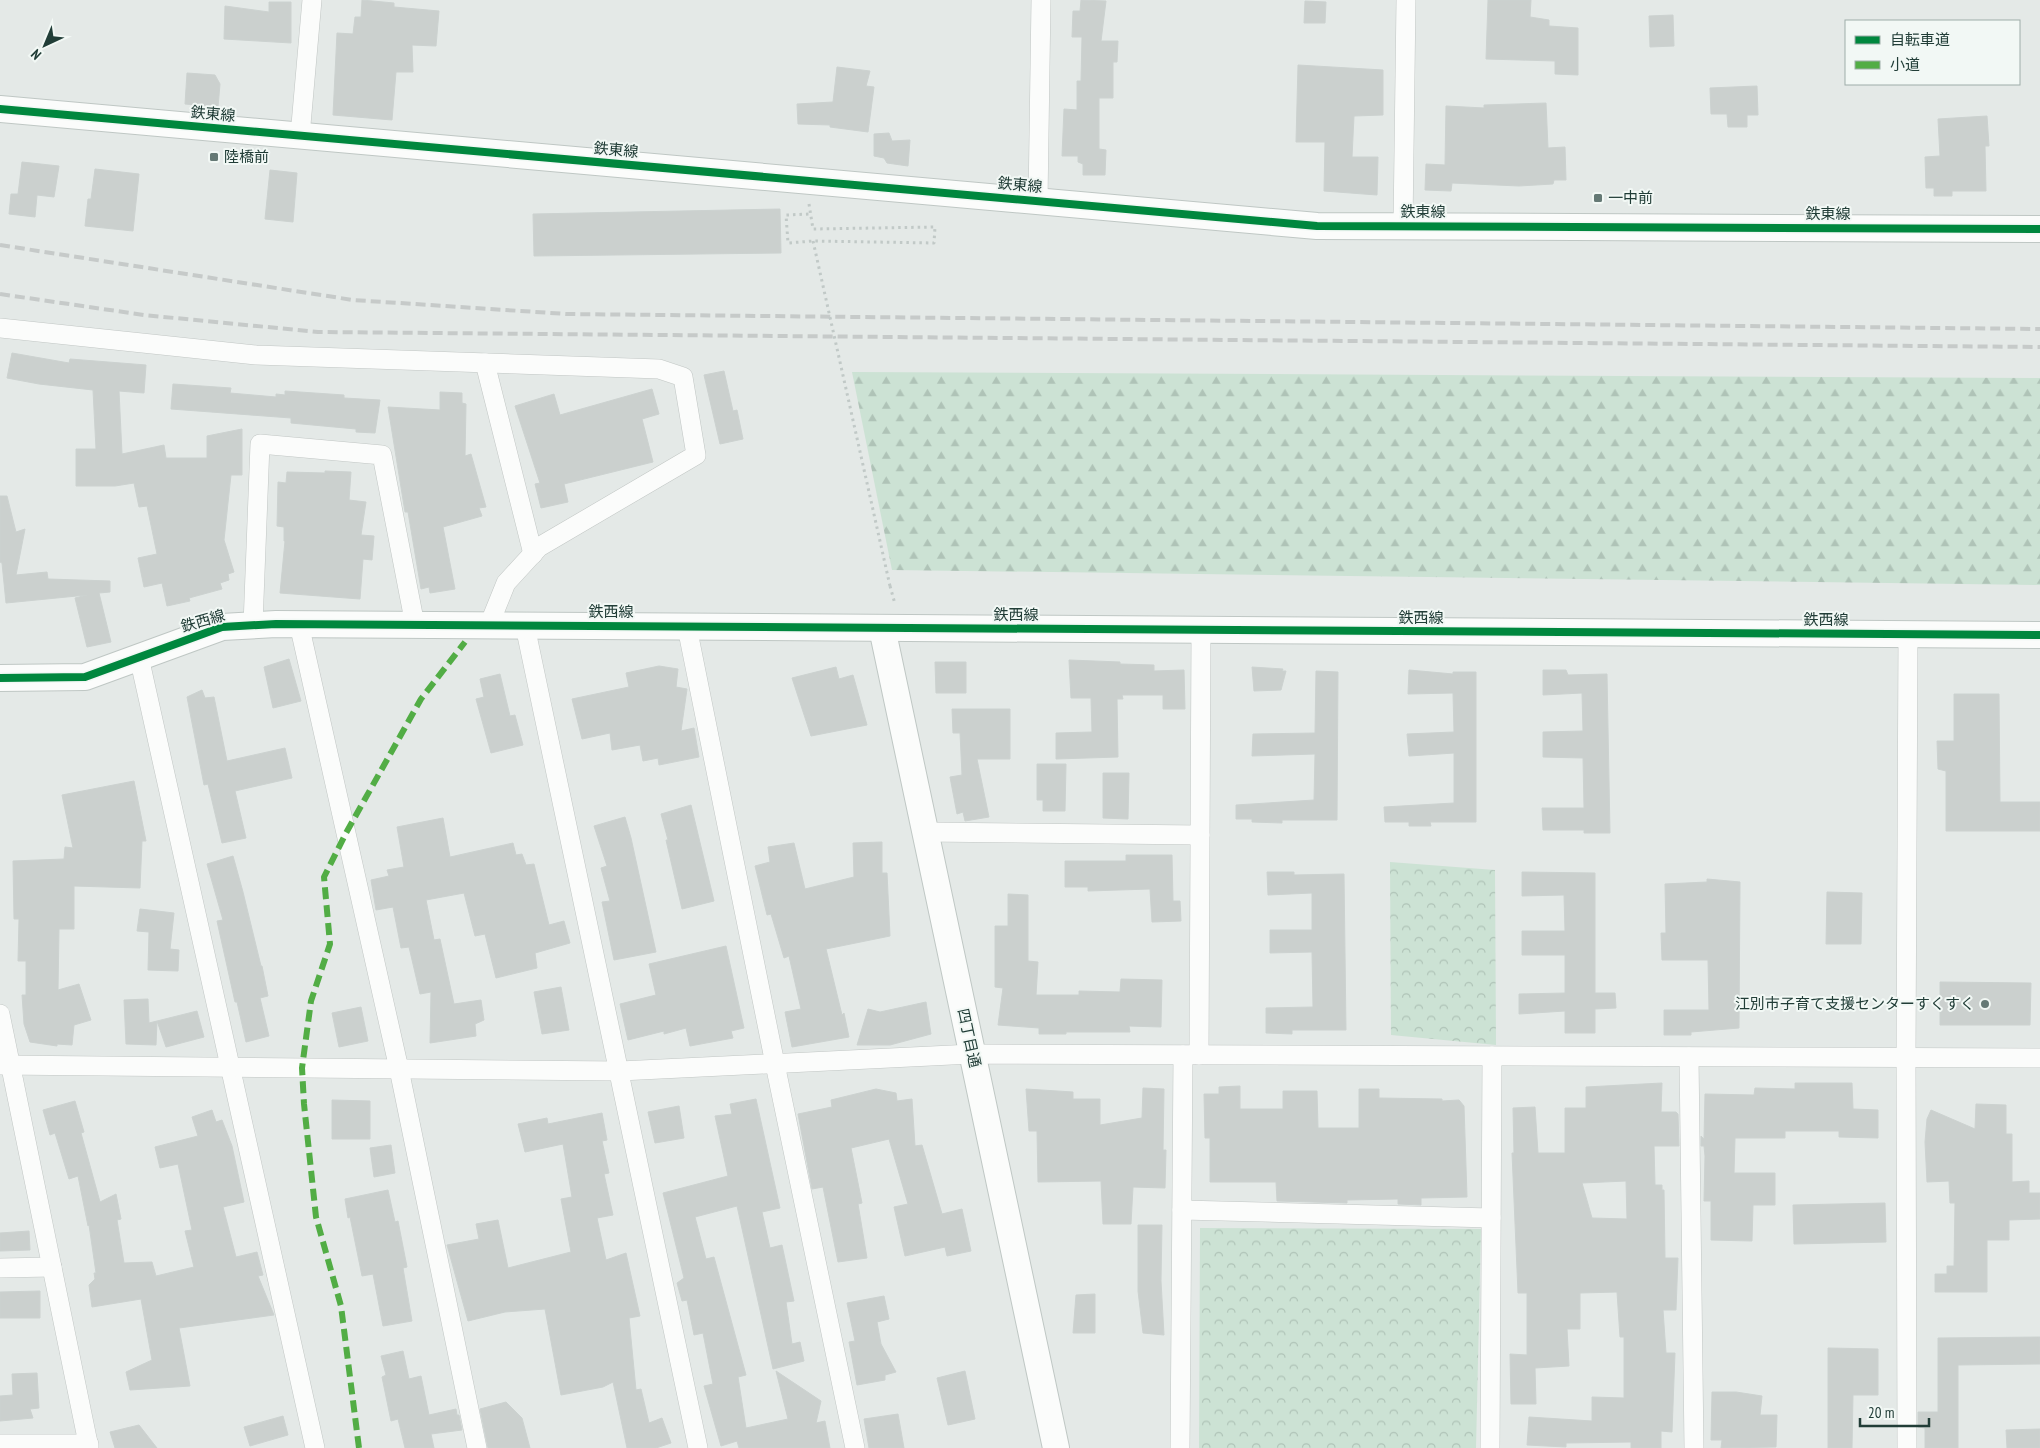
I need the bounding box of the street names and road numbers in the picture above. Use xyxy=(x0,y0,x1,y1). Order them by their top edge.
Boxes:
street label: 鉄東線 xyxy=(190,102,236,125)
street label: 鉄東線 xyxy=(593,138,639,161)
street label: 鉄東線 xyxy=(997,173,1043,196)
street label: 鉄東線 xyxy=(1400,202,1446,221)
street label: 鉄東線 xyxy=(1805,204,1851,223)
street label: 鉄西線 xyxy=(588,602,634,621)
street label: 鉄西線 xyxy=(179,605,227,636)
street label: 鉄西線 xyxy=(993,605,1039,624)
street label: 鉄西線 xyxy=(1398,608,1444,627)
street label: 鉄西線 xyxy=(1803,610,1849,629)
street label: 四丁目通 xyxy=(954,1007,985,1069)

